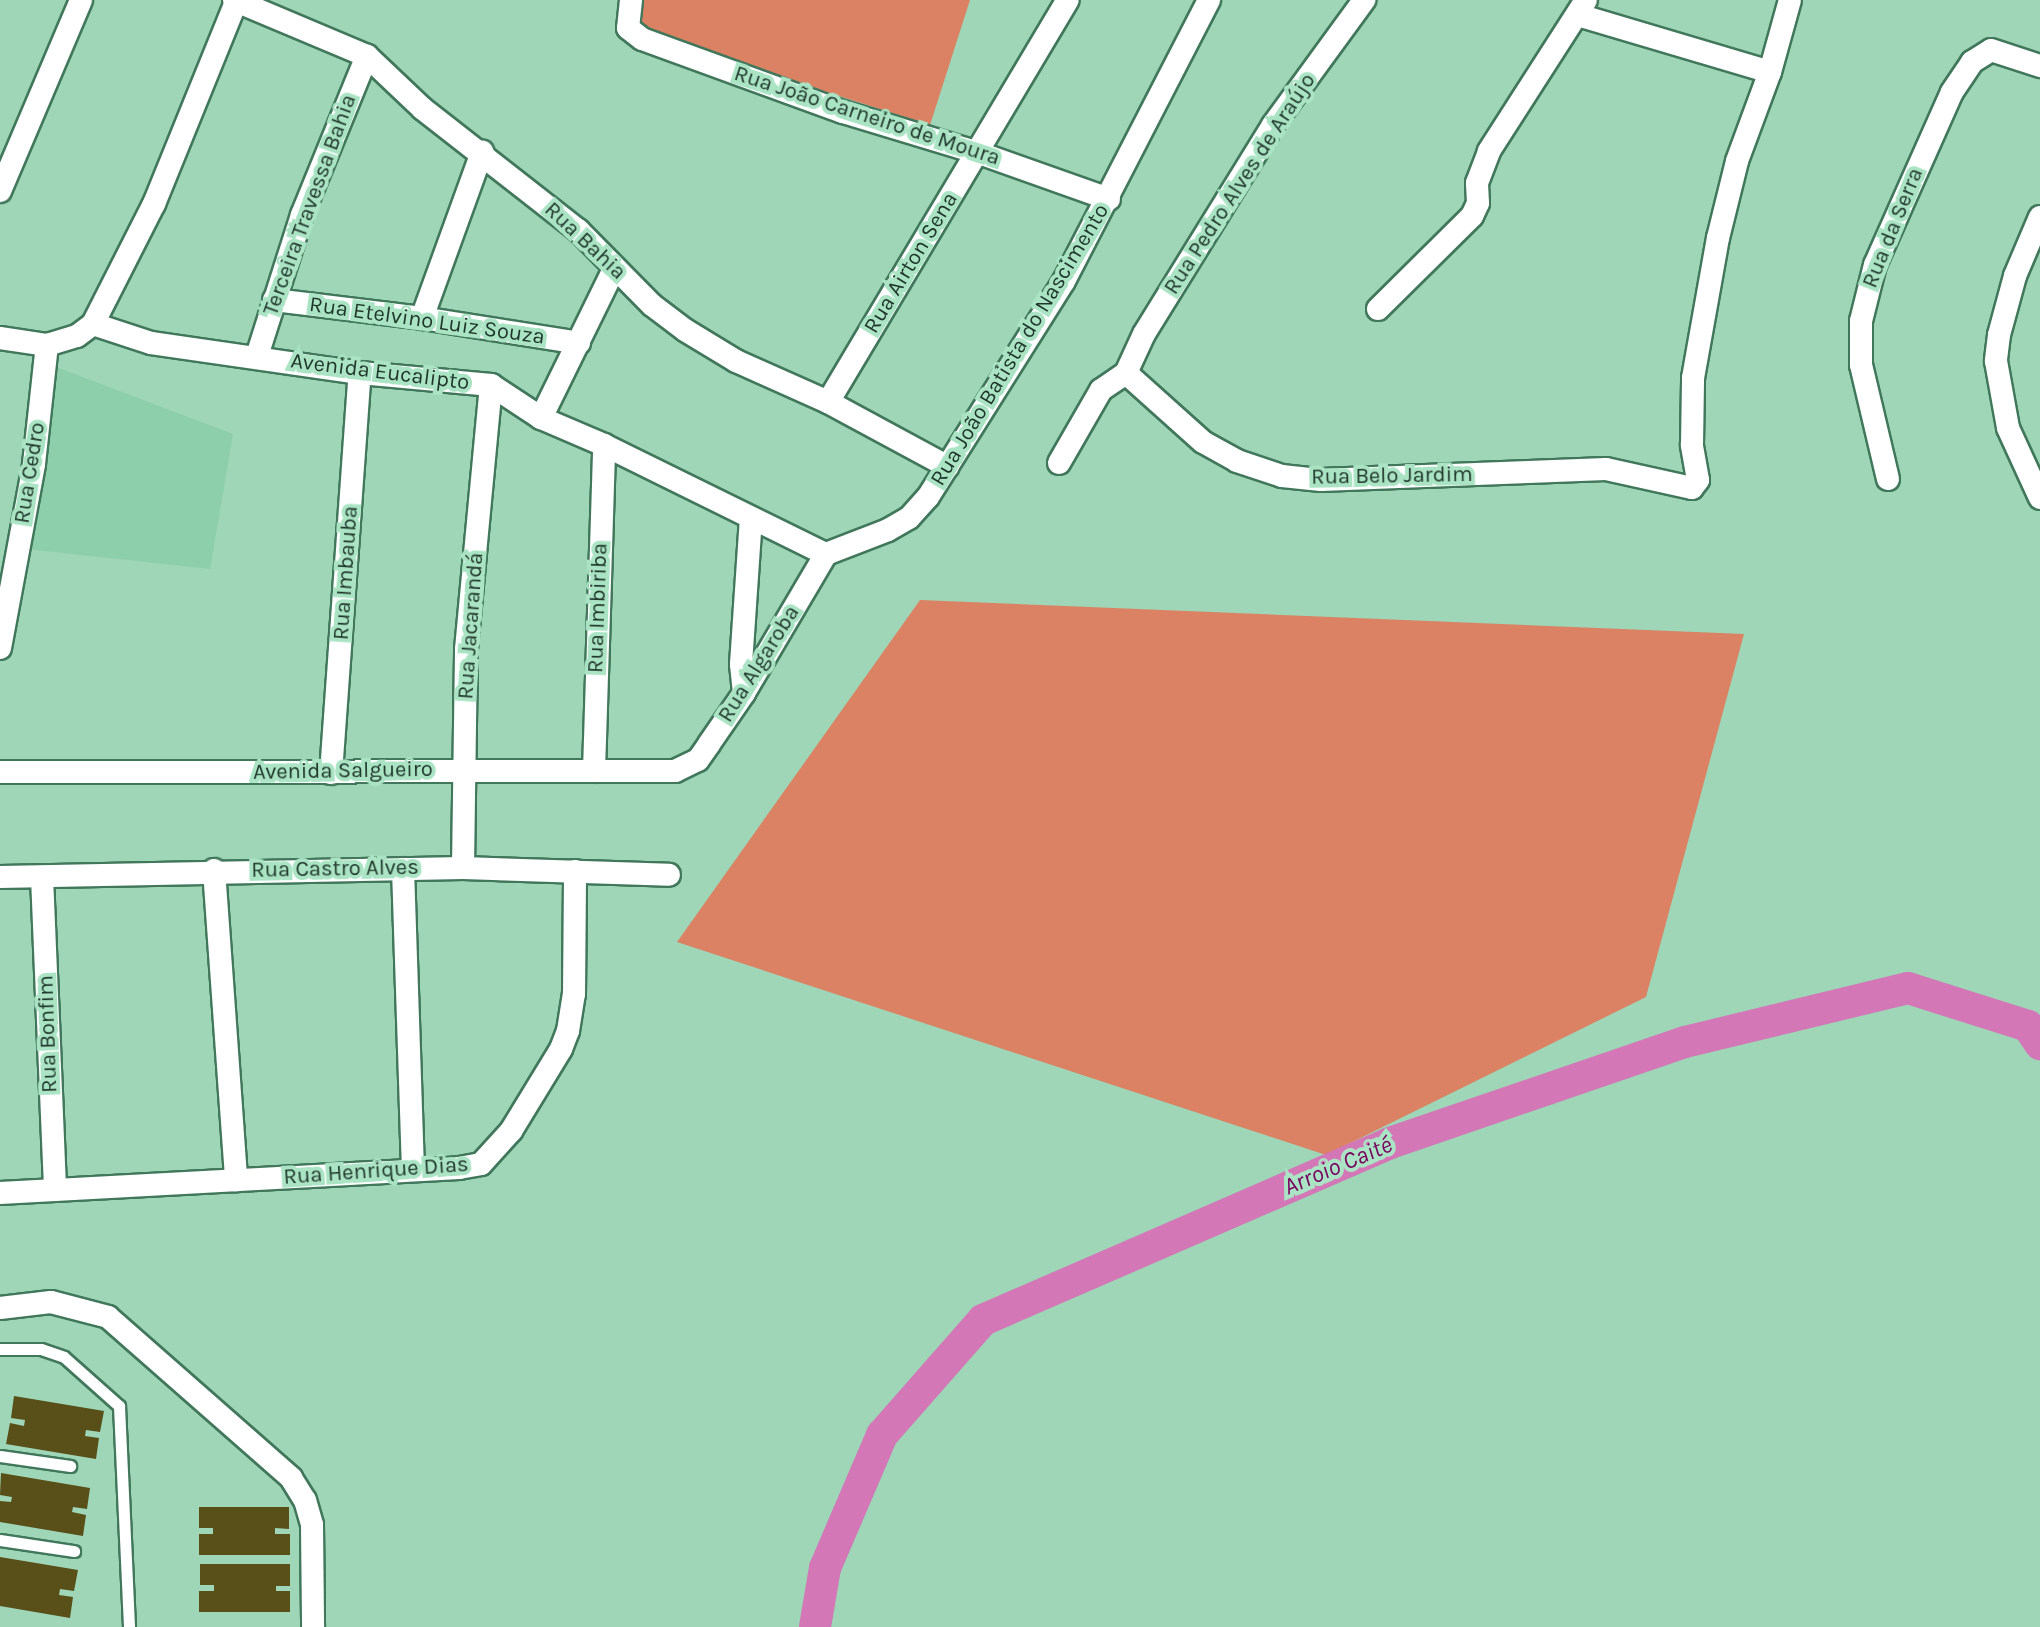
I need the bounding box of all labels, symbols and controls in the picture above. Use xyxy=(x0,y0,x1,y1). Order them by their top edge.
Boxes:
street label: Rua João Carneiro de Moura xyxy=(731,61,1003,171)
street label: Rua Pedro Alves de Araújo xyxy=(1159,69,1321,299)
street label: Terceira Travessa Bahia xyxy=(258,91,362,319)
street label: Rua da Serra xyxy=(1857,164,1929,292)
street label: Rua Airton Sena xyxy=(858,188,964,338)
street label: Rua Bahia xyxy=(539,197,631,285)
street label: Rua João Batista do Nascimento xyxy=(925,199,1115,491)
street label: Rua Etelvino Luiz Souza xyxy=(308,291,546,351)
street label: Avenida Eucalipto xyxy=(289,348,471,396)
street label: Rua Cedro xyxy=(9,421,51,525)
street label: Rua Belo Jardim xyxy=(1311,461,1473,491)
street label: Rua Imbauba xyxy=(328,505,364,641)
street label: Rua Imbiriba xyxy=(583,543,613,673)
street label: Rua Jacarandá xyxy=(453,552,489,700)
street label: Rua Algaroba xyxy=(713,601,805,727)
street label: Avenida Salgueiro xyxy=(253,756,433,786)
street label: Rua Castro Alves xyxy=(251,854,419,884)
street label: Rua Bonfim xyxy=(33,975,63,1093)
water label: Arroio Caité xyxy=(1279,1130,1397,1202)
street label: Rua Henrique Dias xyxy=(283,1151,469,1191)

